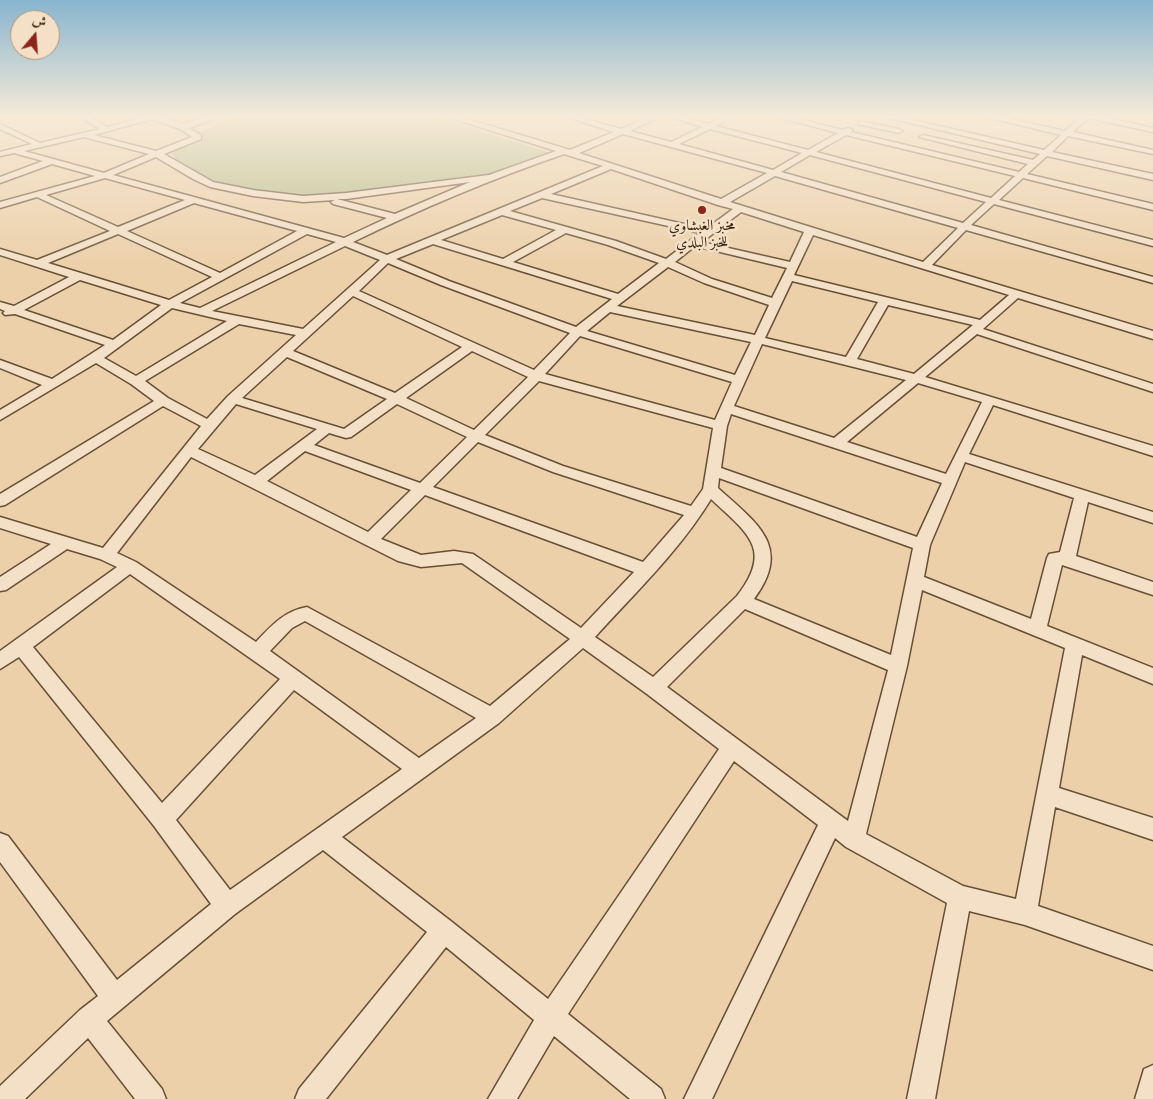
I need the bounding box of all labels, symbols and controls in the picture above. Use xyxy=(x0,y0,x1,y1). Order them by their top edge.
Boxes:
north arrow xyxy=(10,10,60,60)
text: ش xyxy=(30,11,49,31)
marker: مخبز الغبشاوي للخبز البلدي xyxy=(696,204,708,216)
place label: مخبز الغبشاوي للخبز البلدي xyxy=(669,218,735,253)

